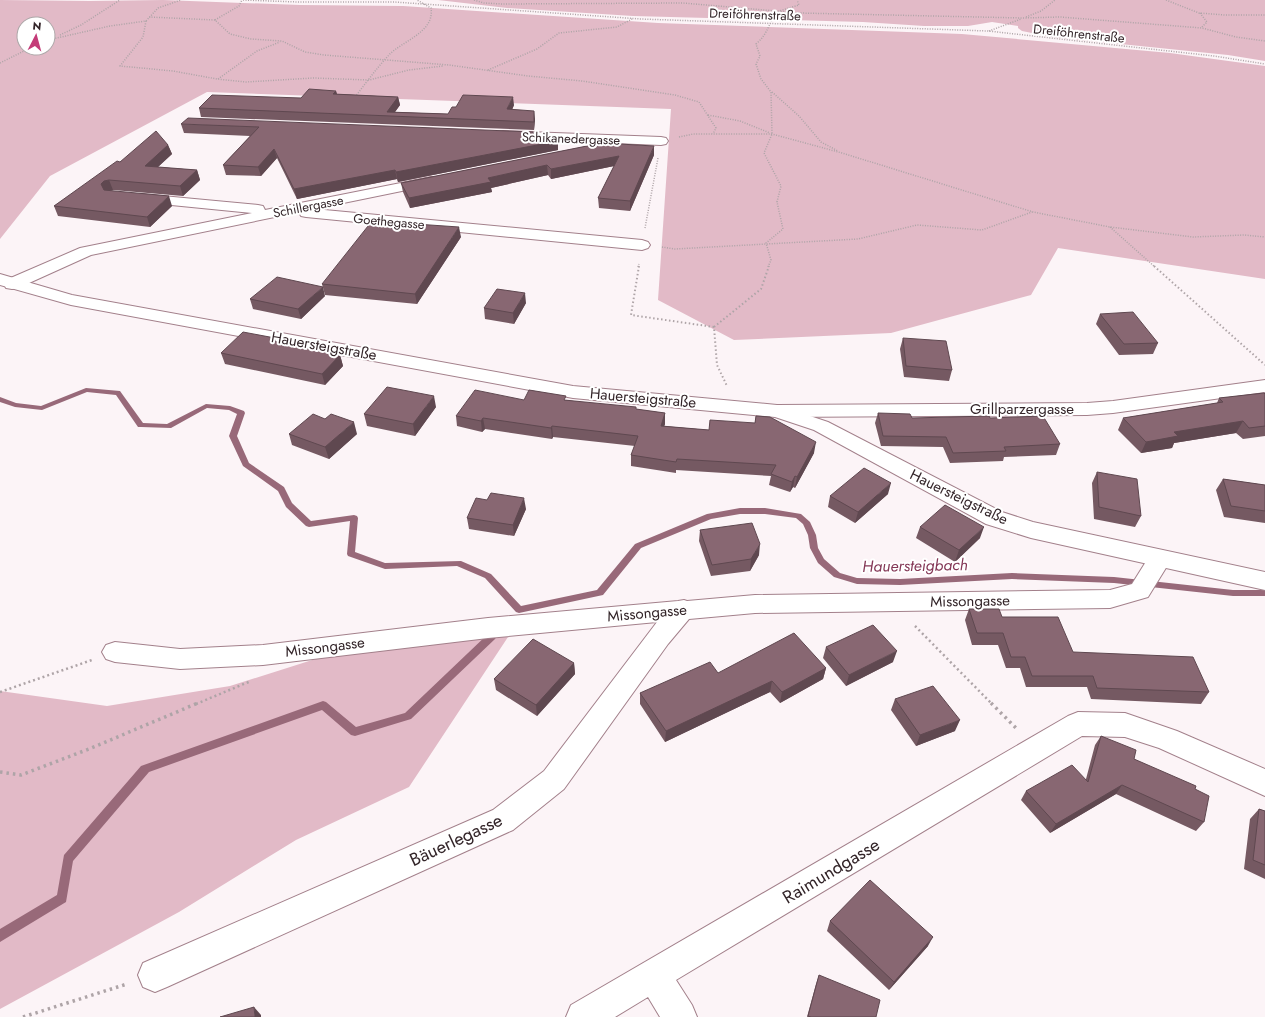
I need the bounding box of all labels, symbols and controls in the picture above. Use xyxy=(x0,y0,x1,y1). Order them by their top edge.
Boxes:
street label: Dreiföhrenstraße xyxy=(709,3,801,26)
north arrow xyxy=(16,16,56,56)
text: N xyxy=(32,18,42,34)
street label: Dreiföhrenstraße xyxy=(1032,19,1126,48)
street label: Schikanedergasse xyxy=(522,127,621,150)
street label: Schillergasse xyxy=(271,190,345,223)
street label: Goethegasse xyxy=(353,209,426,234)
street label: Hauersteigstraße xyxy=(270,326,379,366)
street label: Hauersteigstraße xyxy=(589,382,697,414)
street label: Grillparzergasse xyxy=(970,398,1074,420)
street label: Hauersteigstraße xyxy=(906,464,1012,530)
water label: Hauersteigbach xyxy=(862,553,968,578)
street label: Missongasse xyxy=(930,589,1010,613)
street label: Missongasse xyxy=(606,599,688,627)
street label: Missongasse xyxy=(284,631,366,663)
street label: Bäuerlegasse xyxy=(405,807,507,873)
street label: Raimundgasse xyxy=(777,832,885,910)

